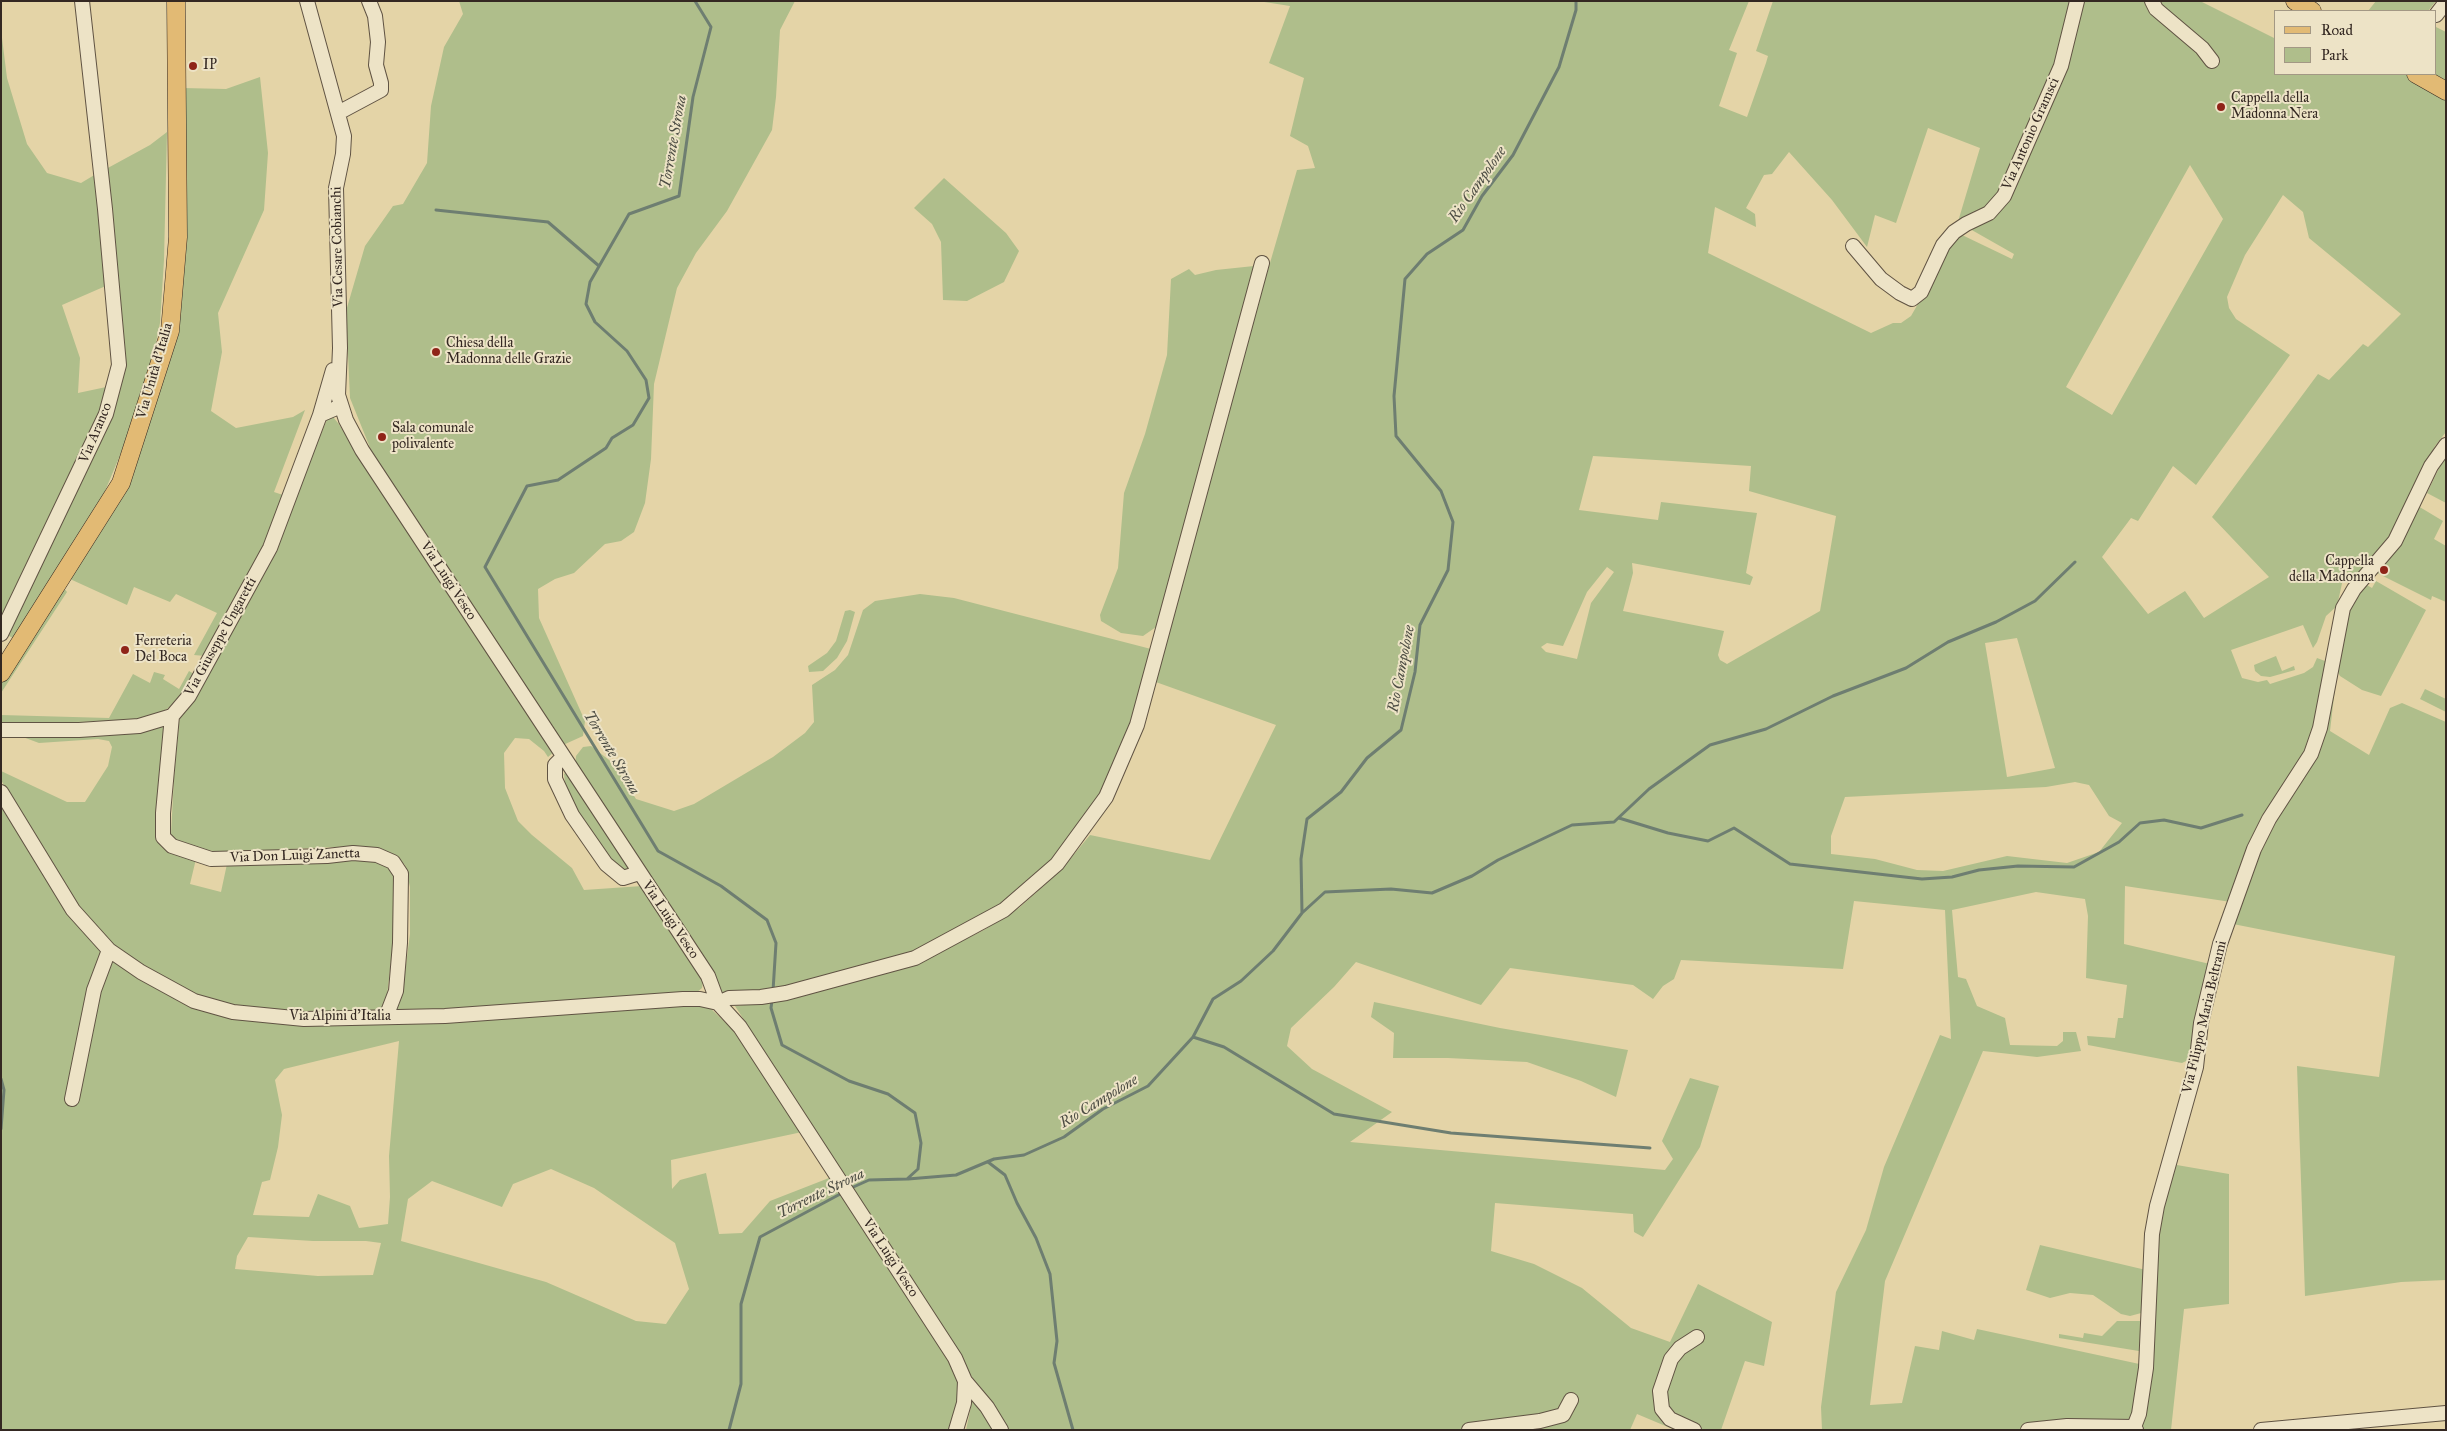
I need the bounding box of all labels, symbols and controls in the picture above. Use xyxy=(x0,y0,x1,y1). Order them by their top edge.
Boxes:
legend xyxy=(2274,10,2437,75)
text: Road xyxy=(2321,21,2353,39)
text: Park xyxy=(2321,46,2348,64)
place label: IP xyxy=(203,58,217,74)
marker: IP xyxy=(187,60,199,72)
street label: Via Antonio Gramsci xyxy=(1999,75,2063,193)
place label: Cappella della Madonna Nera xyxy=(2231,91,2318,124)
water label: Torrente Strona xyxy=(657,94,691,190)
marker: Cappella della Madonna Nera xyxy=(2215,101,2227,113)
water label: Rio Campolone xyxy=(1445,144,1511,226)
street label: Via Cesare Cobianchi xyxy=(329,186,347,308)
street label: Via Unità d'Italia xyxy=(133,321,177,421)
place label: Chiesa della Madonna delle Grazie xyxy=(446,336,571,368)
marker: Chiesa della Madonna delle Grazie xyxy=(430,346,442,358)
street label: Via Aranco xyxy=(76,400,116,466)
place label: Sala comunale polivalente xyxy=(392,421,474,454)
marker: Sala comunale polivalente xyxy=(376,431,388,443)
street label: Via Luigi Vesco xyxy=(416,539,480,623)
place label: Cappella della Madonna xyxy=(2289,554,2374,586)
marker: Cappella della Madonna xyxy=(2378,564,2390,576)
street label: Via Giuseppe Ungaretti xyxy=(181,575,261,699)
water label: Rio Campolone xyxy=(1385,624,1419,714)
place label: Ferreteria Del Boca xyxy=(135,634,192,666)
marker: Ferreteria Del Boca xyxy=(119,644,131,656)
water label: Torrente Strona xyxy=(579,708,643,798)
street label: Via Don Luigi Zanetta xyxy=(230,845,360,867)
street label: Via Luigi Vesco xyxy=(638,878,702,962)
street label: Via Filippo Maria Beltrami xyxy=(2179,939,2231,1095)
street label: Via Alpini d'Italia xyxy=(289,1009,391,1025)
water label: Rio Campolone xyxy=(1057,1072,1141,1132)
water label: Torrente Strona xyxy=(775,1165,867,1223)
street label: Via Luigi Vesco xyxy=(858,1216,922,1300)

